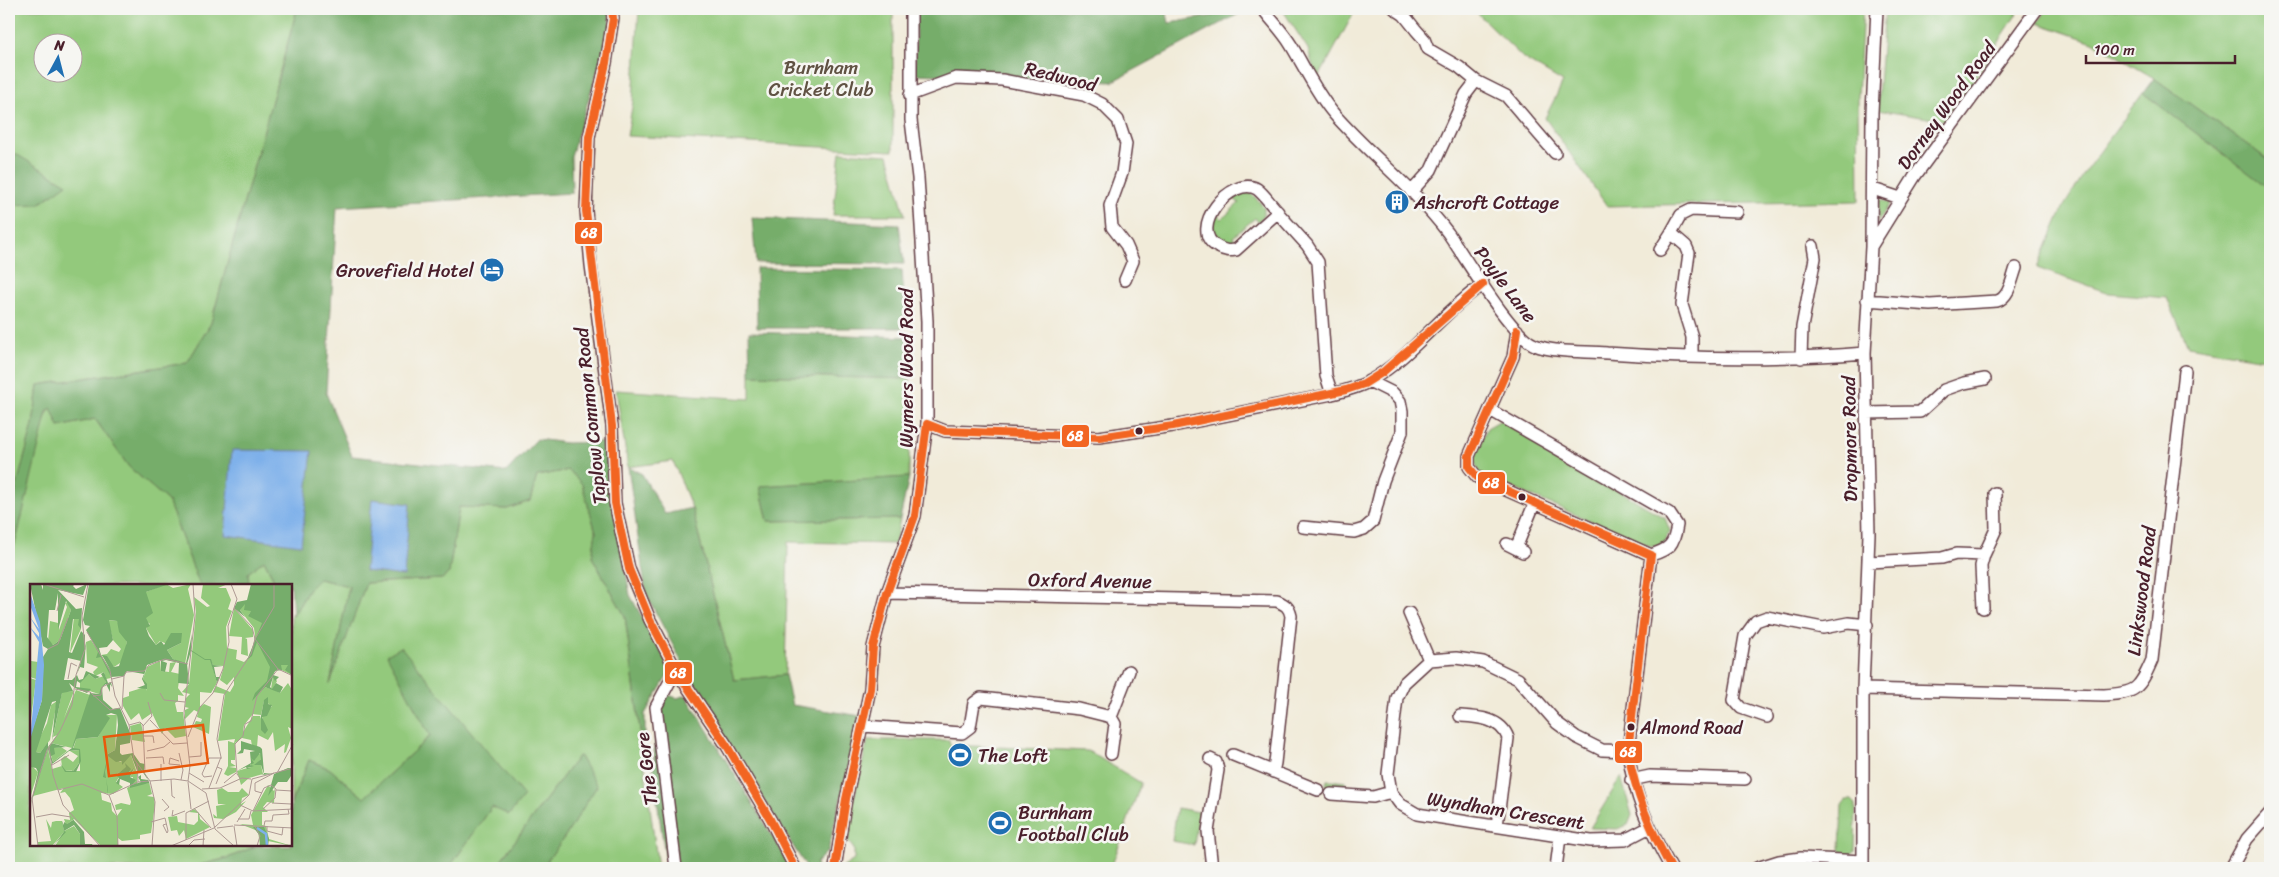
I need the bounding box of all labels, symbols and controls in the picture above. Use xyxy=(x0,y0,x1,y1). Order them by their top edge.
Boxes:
north arrow xyxy=(32,32,82,82)
text: N xyxy=(52,32,66,59)
scale bar xyxy=(2086,32,2235,64)
street label: Dorney Wood Road xyxy=(1888,33,2005,177)
text: 100 m xyxy=(2094,37,2135,63)
park label: Burnham Cricket Club xyxy=(768,51,874,106)
street label: Redwood xyxy=(1021,52,1102,102)
place label: Ashcroft Cottage xyxy=(1413,186,1559,219)
building icon: Ashcroft Cottage xyxy=(1384,189,1410,215)
line badge: 68 xyxy=(574,221,603,245)
text: 68 xyxy=(580,221,598,246)
street label: Poyle Lane xyxy=(1465,239,1546,330)
place label: Grovefield Hotel xyxy=(336,254,475,287)
hotel icon: Grovefield Hotel xyxy=(479,257,505,283)
street label: Wymers Wood Road xyxy=(890,286,923,448)
street label: Taplow Common Road xyxy=(565,324,616,506)
street label: Dropmore Road xyxy=(1832,375,1867,502)
line badge: 68 xyxy=(1061,424,1090,448)
text: 68 xyxy=(1066,424,1084,449)
unlabelled marker xyxy=(1134,426,1144,436)
line badge: 68 xyxy=(1477,471,1506,495)
text: 68 xyxy=(1482,471,1500,496)
unlabelled marker xyxy=(1517,492,1527,502)
street label: Linkswood Road xyxy=(2117,523,2166,658)
street label: Oxford Avenue xyxy=(1028,563,1152,598)
inset map xyxy=(30,584,292,847)
line badge: 68 xyxy=(664,661,693,685)
text: 68 xyxy=(669,661,687,686)
place label: Almond Road xyxy=(1639,712,1744,744)
marker: Almond Road xyxy=(1626,722,1636,732)
street label: The Gore xyxy=(626,730,667,808)
place label: The Loft xyxy=(978,739,1048,772)
line badge: 68 xyxy=(1614,740,1643,764)
text: 68 xyxy=(1619,740,1637,765)
sports icon: The Loft xyxy=(947,742,973,768)
street label: Wyndham Crescent xyxy=(1425,782,1587,839)
place label: Burnham Football Club xyxy=(1018,796,1129,851)
sports icon: Burnham Football Club xyxy=(987,810,1013,836)

